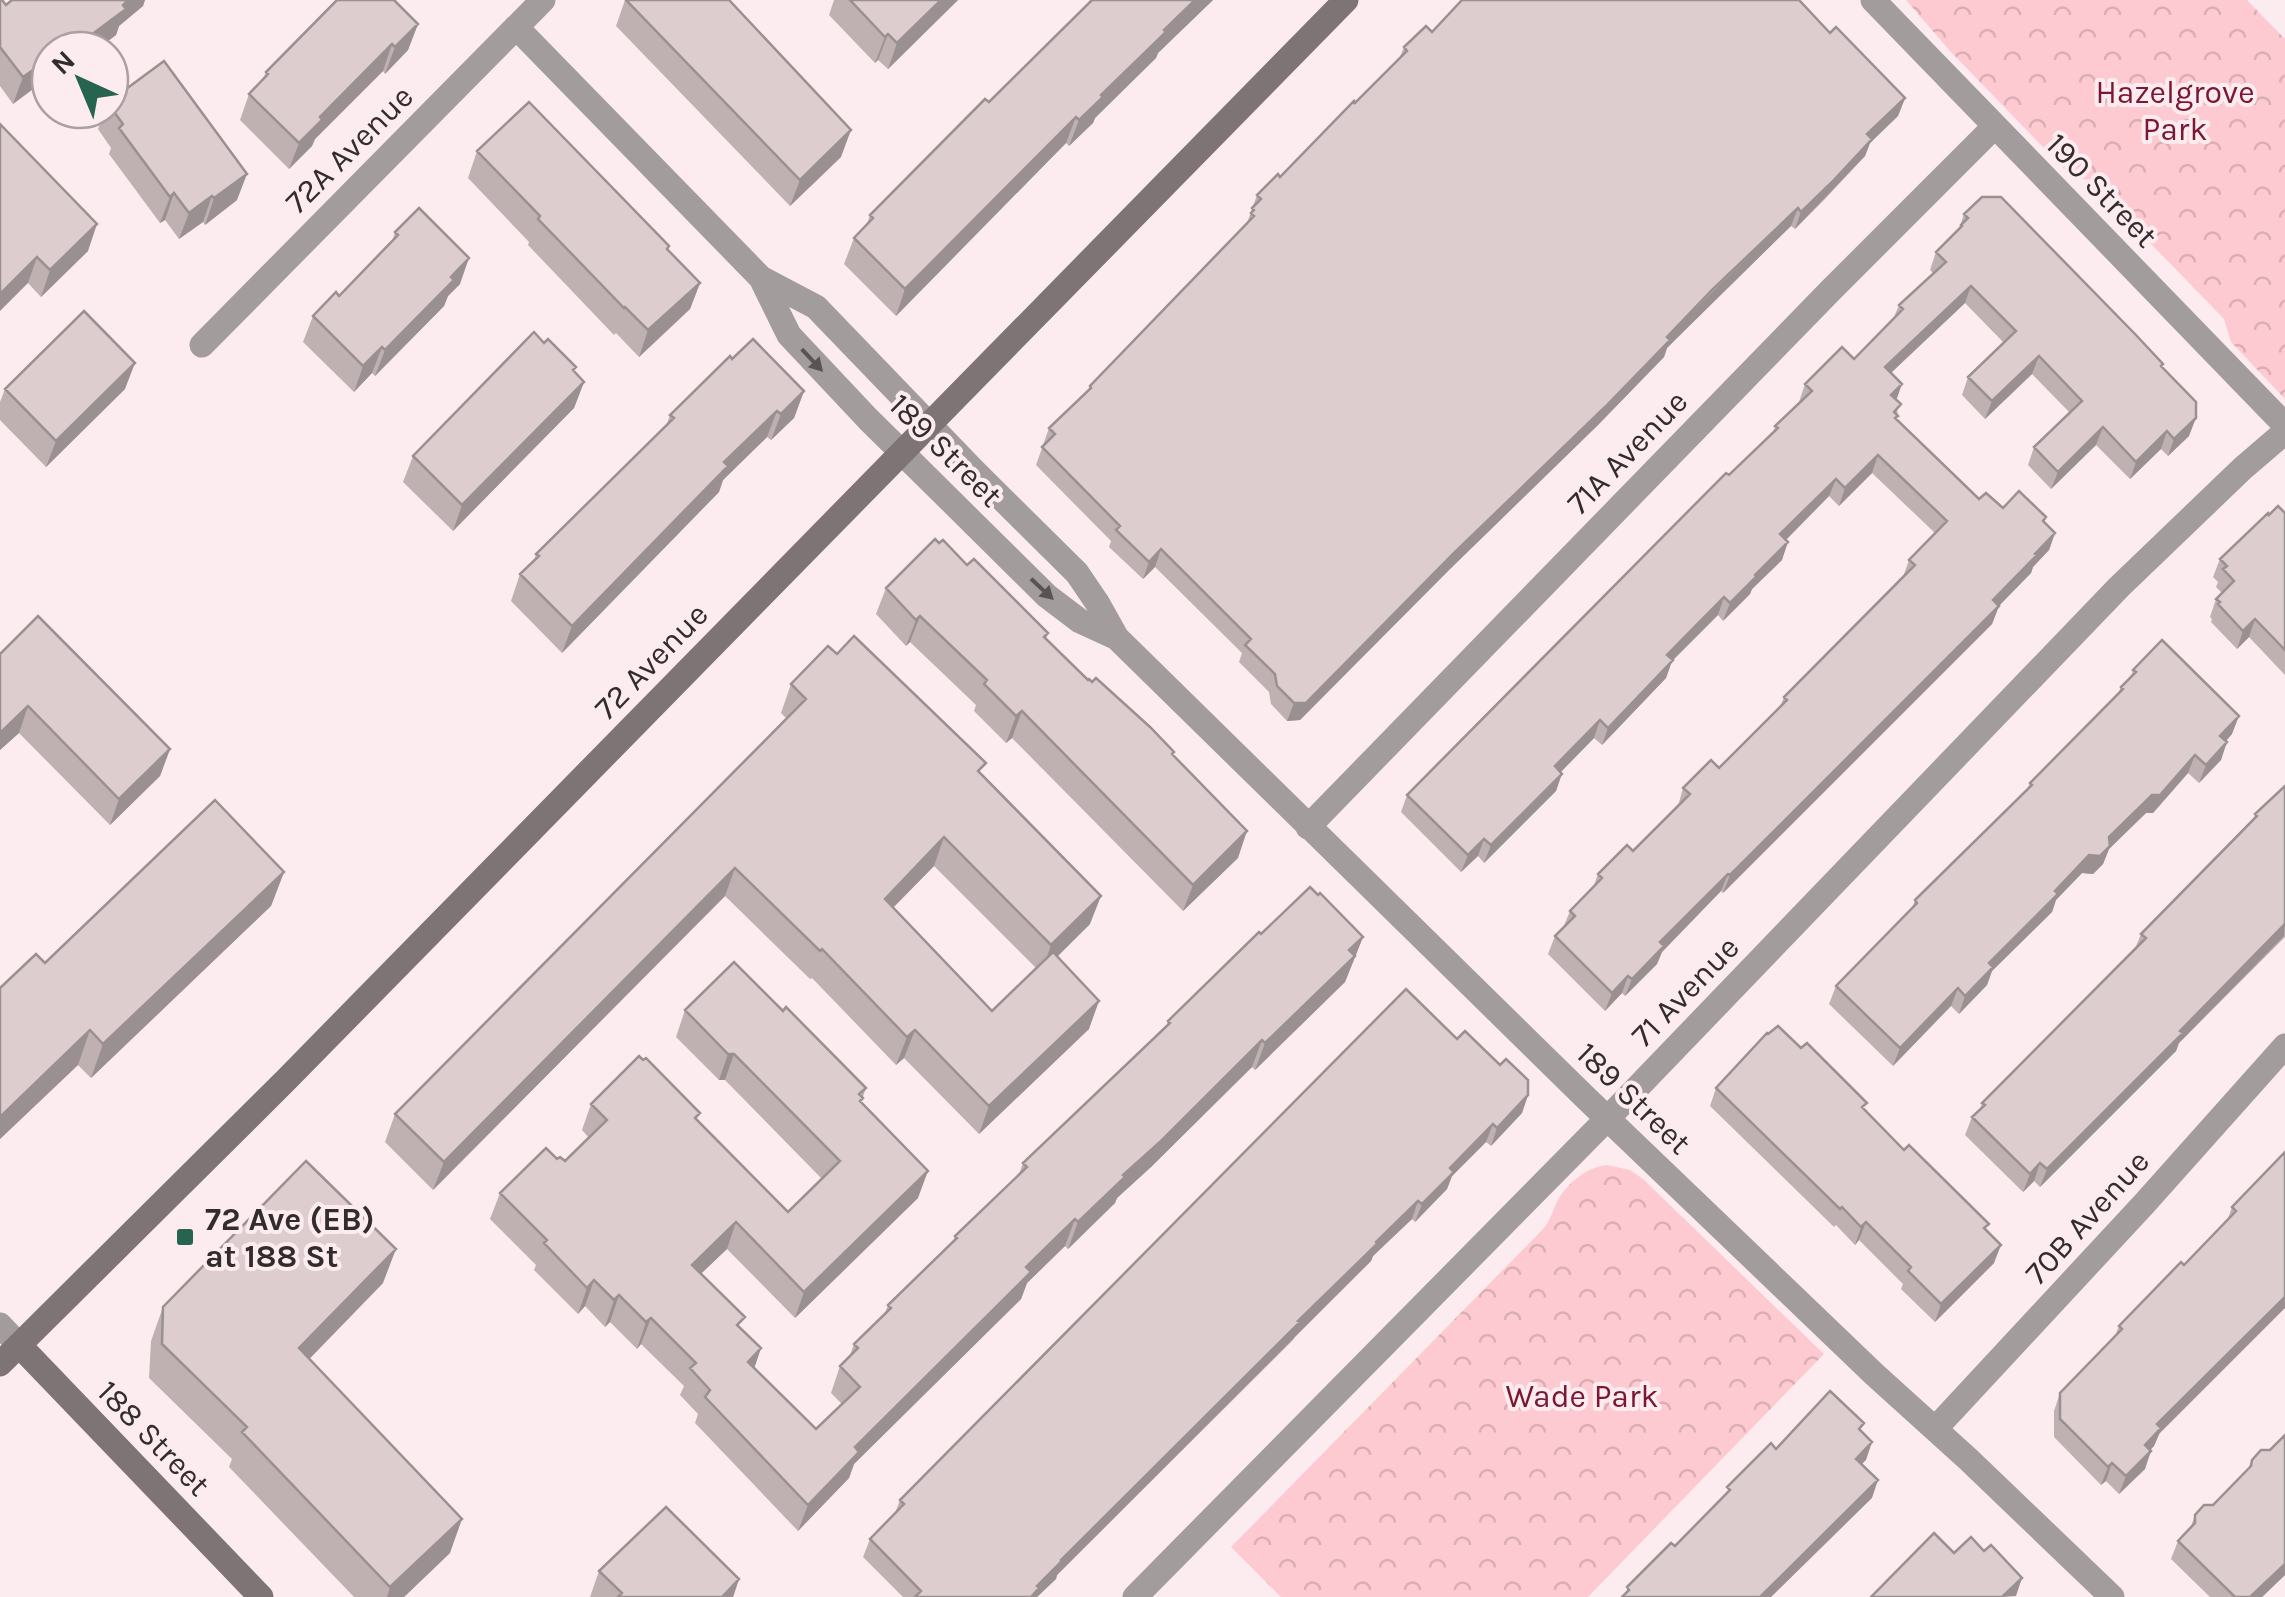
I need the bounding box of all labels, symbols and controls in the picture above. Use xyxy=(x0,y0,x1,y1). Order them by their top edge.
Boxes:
north arrow xyxy=(30,30,130,130)
text: N xyxy=(44,44,82,81)
park label: Hazelgrove Park xyxy=(2095,74,2255,148)
street label: 72A Avenue xyxy=(278,78,421,221)
street label: 190 Street xyxy=(2038,126,2165,255)
one-way arrow xyxy=(800,348,823,372)
street label: 71A Avenue xyxy=(1560,383,1695,522)
street label: 189 Street xyxy=(882,386,1010,514)
one-way arrow xyxy=(1029,578,1053,601)
street label: 72 Avenue xyxy=(587,596,716,727)
street label: 71 Avenue xyxy=(1624,929,1747,1054)
street label: 189 Street xyxy=(1569,1035,1698,1162)
street label: 70B Avenue xyxy=(2018,1143,2157,1292)
place label: 72 Ave (EB) at 188 St xyxy=(205,1201,375,1275)
marker: 72 Ave (EB) at 188 St xyxy=(174,1226,196,1248)
street label: 188 Street xyxy=(90,1373,217,1503)
park label: Wade Park xyxy=(1505,1378,1659,1415)

